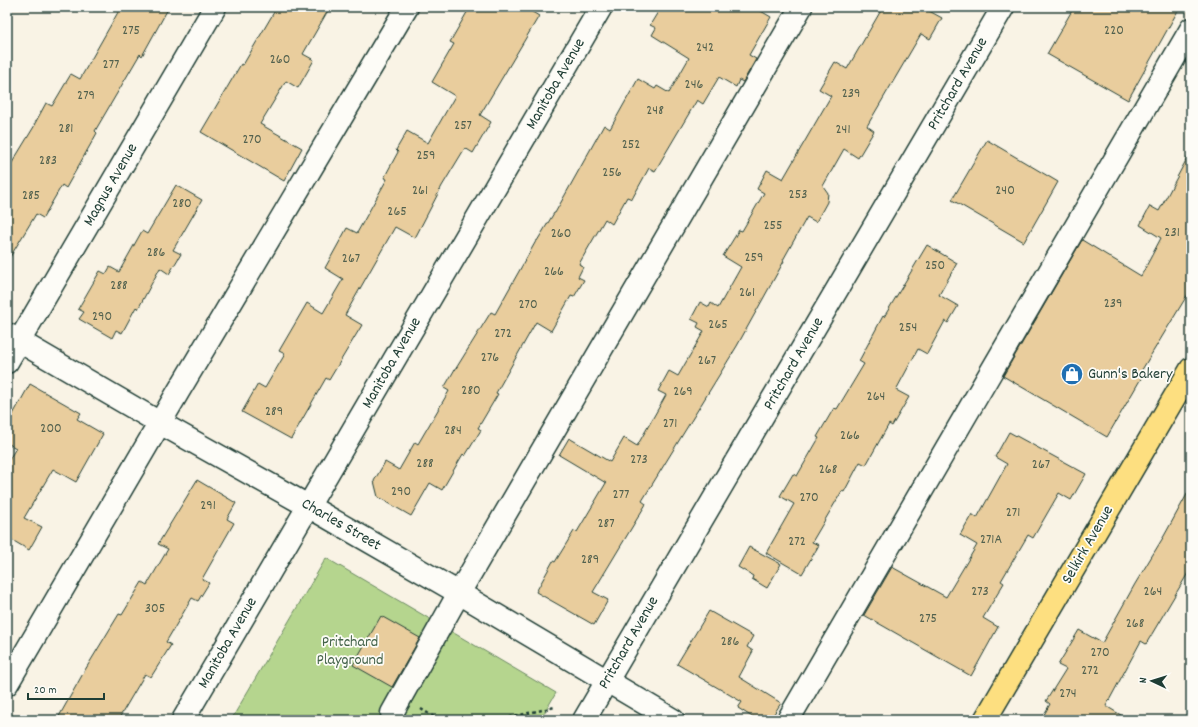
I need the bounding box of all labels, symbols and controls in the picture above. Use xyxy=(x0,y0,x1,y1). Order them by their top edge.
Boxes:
house number: 275 xyxy=(122,21,140,41)
house number: 220 xyxy=(1104,21,1124,41)
street label: Pritchard Avenue xyxy=(922,33,994,135)
street label: Manitoba Avenue xyxy=(521,34,591,134)
house number: 242 xyxy=(696,38,714,58)
house number: 260 xyxy=(270,50,290,70)
house number: 277 xyxy=(103,55,119,75)
house number: 246 xyxy=(685,75,704,95)
house number: 239 xyxy=(842,84,860,104)
house number: 279 xyxy=(77,86,95,106)
house number: 248 xyxy=(646,101,664,121)
house number: 257 xyxy=(454,116,472,136)
house number: 281 xyxy=(59,119,73,139)
house number: 241 xyxy=(836,120,851,140)
house number: 270 xyxy=(242,130,262,150)
house number: 252 xyxy=(622,135,640,155)
street label: Magnus Avenue xyxy=(78,139,144,231)
house number: 259 xyxy=(416,146,436,166)
house number: 283 xyxy=(39,151,57,171)
house number: 256 xyxy=(602,163,622,183)
house number: 261 xyxy=(412,181,428,201)
house number: 240 xyxy=(995,181,1015,201)
house number: 253 xyxy=(789,185,807,205)
house number: 285 xyxy=(22,186,40,206)
house number: 280 xyxy=(172,194,192,214)
house number: 265 xyxy=(387,202,407,222)
house number: 255 xyxy=(763,216,783,236)
house number: 231 xyxy=(1164,223,1180,243)
house number: 260 xyxy=(551,224,571,244)
house number: 286 xyxy=(147,243,165,263)
house number: 259 xyxy=(744,248,764,268)
house number: 267 xyxy=(342,249,360,269)
house number: 250 xyxy=(925,256,945,276)
house number: 266 xyxy=(544,262,564,282)
house number: 288 xyxy=(110,276,128,296)
house number: 261 xyxy=(739,283,755,303)
house number: 239 xyxy=(1104,294,1122,314)
house number: 270 xyxy=(518,295,538,315)
house number: 290 xyxy=(92,307,112,327)
street label: Manitoba Avenue xyxy=(357,313,427,413)
street label: Pritchard Avenue xyxy=(758,313,830,415)
house number: 265 xyxy=(708,315,728,335)
house number: 254 xyxy=(899,318,917,338)
house number: 272 xyxy=(494,324,512,344)
house number: 276 xyxy=(481,348,499,368)
house number: 267 xyxy=(698,351,716,371)
shop icon: Gunn's Bakery xyxy=(1059,361,1085,387)
place label: Gunn's Bakery xyxy=(1088,363,1173,386)
house number: 280 xyxy=(461,381,481,401)
house number: 269 xyxy=(673,382,693,402)
house number: 264 xyxy=(867,387,885,407)
house number: 289 xyxy=(265,402,283,422)
house number: 271 xyxy=(663,414,677,434)
house number: 200 xyxy=(40,419,62,439)
house number: 284 xyxy=(444,421,462,441)
house number: 266 xyxy=(840,426,860,446)
house number: 273 xyxy=(630,450,648,470)
house number: 288 xyxy=(416,454,434,474)
house number: 267 xyxy=(1032,455,1050,475)
house number: 268 xyxy=(819,460,838,480)
house number: 290 xyxy=(391,482,411,502)
house number: 277 xyxy=(613,485,629,505)
house number: 270 xyxy=(799,488,819,508)
street label: Charles Street xyxy=(297,493,385,557)
house number: 291 xyxy=(200,496,216,516)
street label: Selkirk Avenue xyxy=(1056,501,1120,589)
house number: 271 xyxy=(1006,503,1020,523)
house number: 287 xyxy=(597,514,615,534)
house number: 271A xyxy=(980,530,1002,550)
house number: 272 xyxy=(788,532,806,552)
house number: 289 xyxy=(581,550,599,570)
house number: 273 xyxy=(971,582,989,602)
house number: 264 xyxy=(1144,582,1162,602)
street label: Pritchard Avenue xyxy=(593,592,665,694)
street label: Manitoba Avenue xyxy=(193,593,263,693)
house number: 305 xyxy=(145,599,165,619)
house number: 275 xyxy=(919,609,937,629)
house number: 268 xyxy=(1126,614,1145,634)
park label: Pritchard Playground xyxy=(317,631,383,672)
house number: 286 xyxy=(721,632,739,652)
house number: 270 xyxy=(1090,643,1110,663)
house number: 272 xyxy=(1081,661,1099,681)
north arrow xyxy=(1132,661,1172,701)
scale bar xyxy=(28,675,104,701)
text: N xyxy=(1136,677,1152,684)
text: 20 m xyxy=(34,682,57,699)
house number: 274 xyxy=(1059,684,1077,704)

